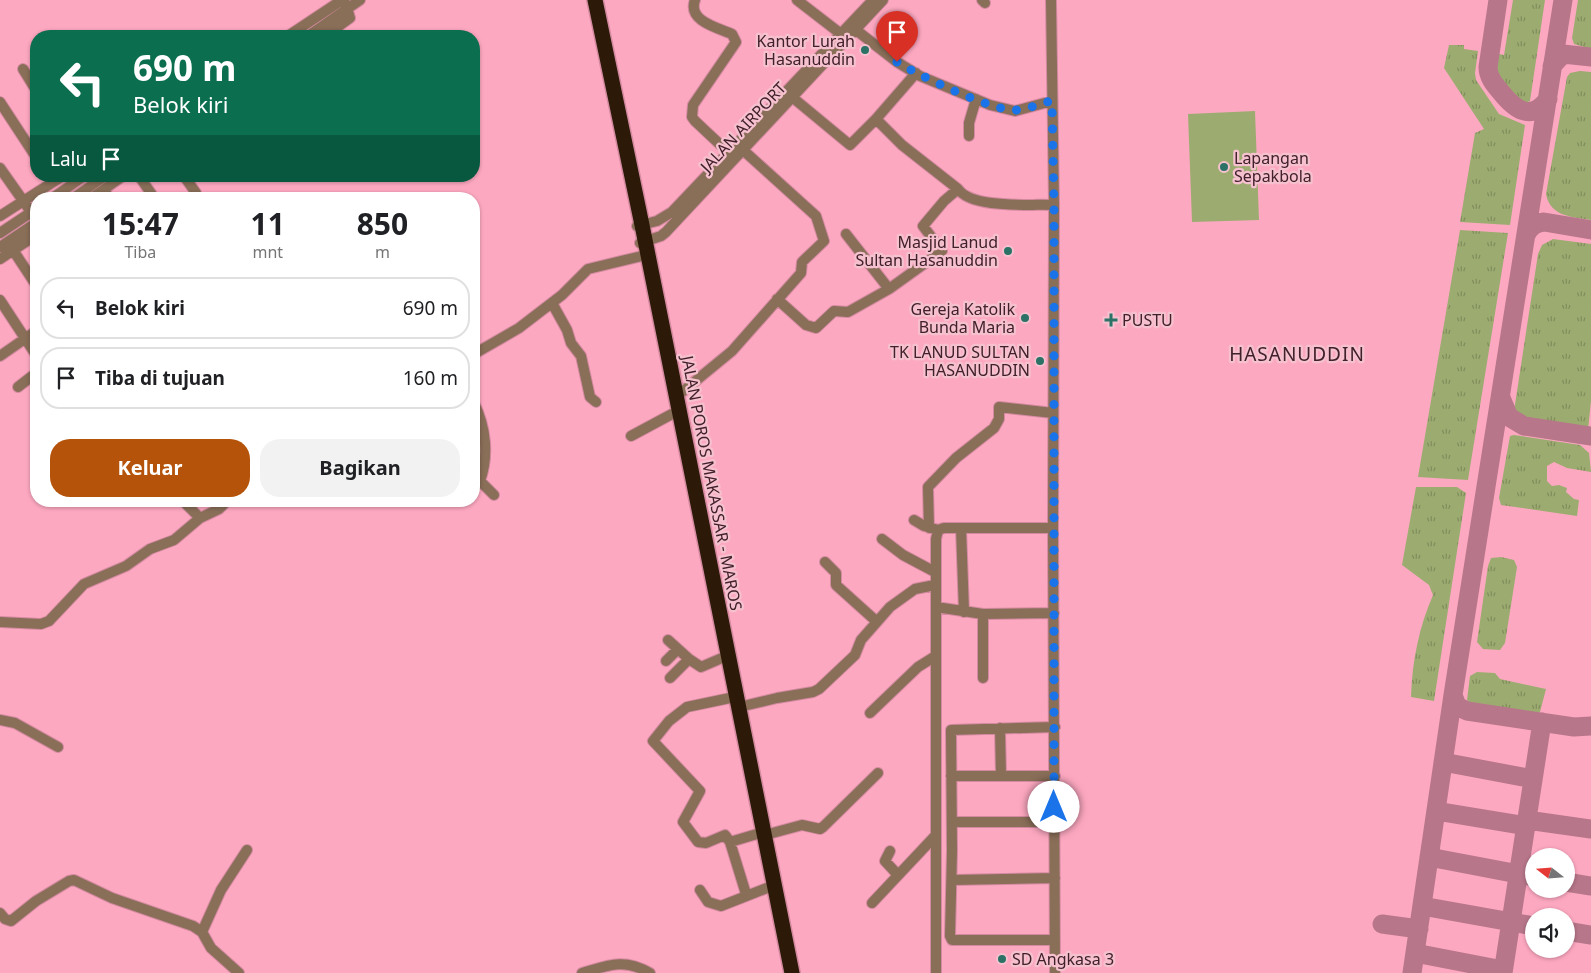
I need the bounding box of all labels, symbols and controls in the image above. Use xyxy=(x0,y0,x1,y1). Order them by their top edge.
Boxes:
pin xyxy=(876,11,918,62)
icon: arrive xyxy=(883,18,911,46)
place label: Kantor Lurah Hasanuddin xyxy=(757,30,855,70)
text: 690 m xyxy=(133,44,236,91)
marker: Kantor Lurah Hasanuddin xyxy=(859,44,871,56)
icon: left xyxy=(50,50,115,115)
street label: JALAN AIRPORT xyxy=(694,77,791,178)
text: Belok kiri xyxy=(133,89,228,119)
icon: arrive xyxy=(97,145,125,173)
text: Lalu xyxy=(50,146,87,172)
place label: Lapangan Sepakbola xyxy=(1234,147,1312,187)
marker: Lapangan Sepakbola xyxy=(1218,161,1230,173)
text: 15:47 xyxy=(102,203,179,244)
text: 11 xyxy=(251,203,285,244)
text: 850 xyxy=(357,203,408,244)
place label: Masjid Lanud Sultan Hasanuddin xyxy=(855,231,998,271)
text: Tiba xyxy=(124,241,156,263)
text: mnt xyxy=(252,241,283,263)
text: m xyxy=(375,241,390,263)
marker: Masjid Lanud Sultan Hasanuddin xyxy=(1002,245,1014,257)
icon: left xyxy=(52,294,80,322)
text: Belok kiri xyxy=(95,295,185,321)
text: 690 m xyxy=(403,295,458,321)
place label: Gereja Katolik Bunda Maria xyxy=(911,298,1015,338)
place label: PUSTU xyxy=(1122,309,1173,331)
marker: Gereja Katolik Bunda Maria xyxy=(1019,312,1031,324)
marker: PUSTU xyxy=(1104,313,1118,327)
place label: TK LANUD SULTAN HASANUDDIN xyxy=(890,341,1030,381)
district label: HASANUDDIN xyxy=(1229,341,1365,367)
street label: JALAN POROS MAKASSAR - MAROS xyxy=(676,352,748,612)
marker: TK LANUD SULTAN HASANUDDIN xyxy=(1034,355,1046,367)
icon: arrive xyxy=(52,364,80,392)
text: Tiba di tujuan xyxy=(95,365,225,391)
text: 160 m xyxy=(403,365,458,391)
button: Keluar xyxy=(50,439,250,497)
button: Bagikan xyxy=(260,439,460,497)
position arrow xyxy=(1027,780,1079,832)
north arrow xyxy=(1525,848,1575,898)
map controls xyxy=(1525,848,1575,958)
button: sound xyxy=(1525,908,1575,958)
place label: SD Angkasa 3 xyxy=(1012,948,1114,970)
marker: SD Angkasa 3 xyxy=(996,953,1008,965)

